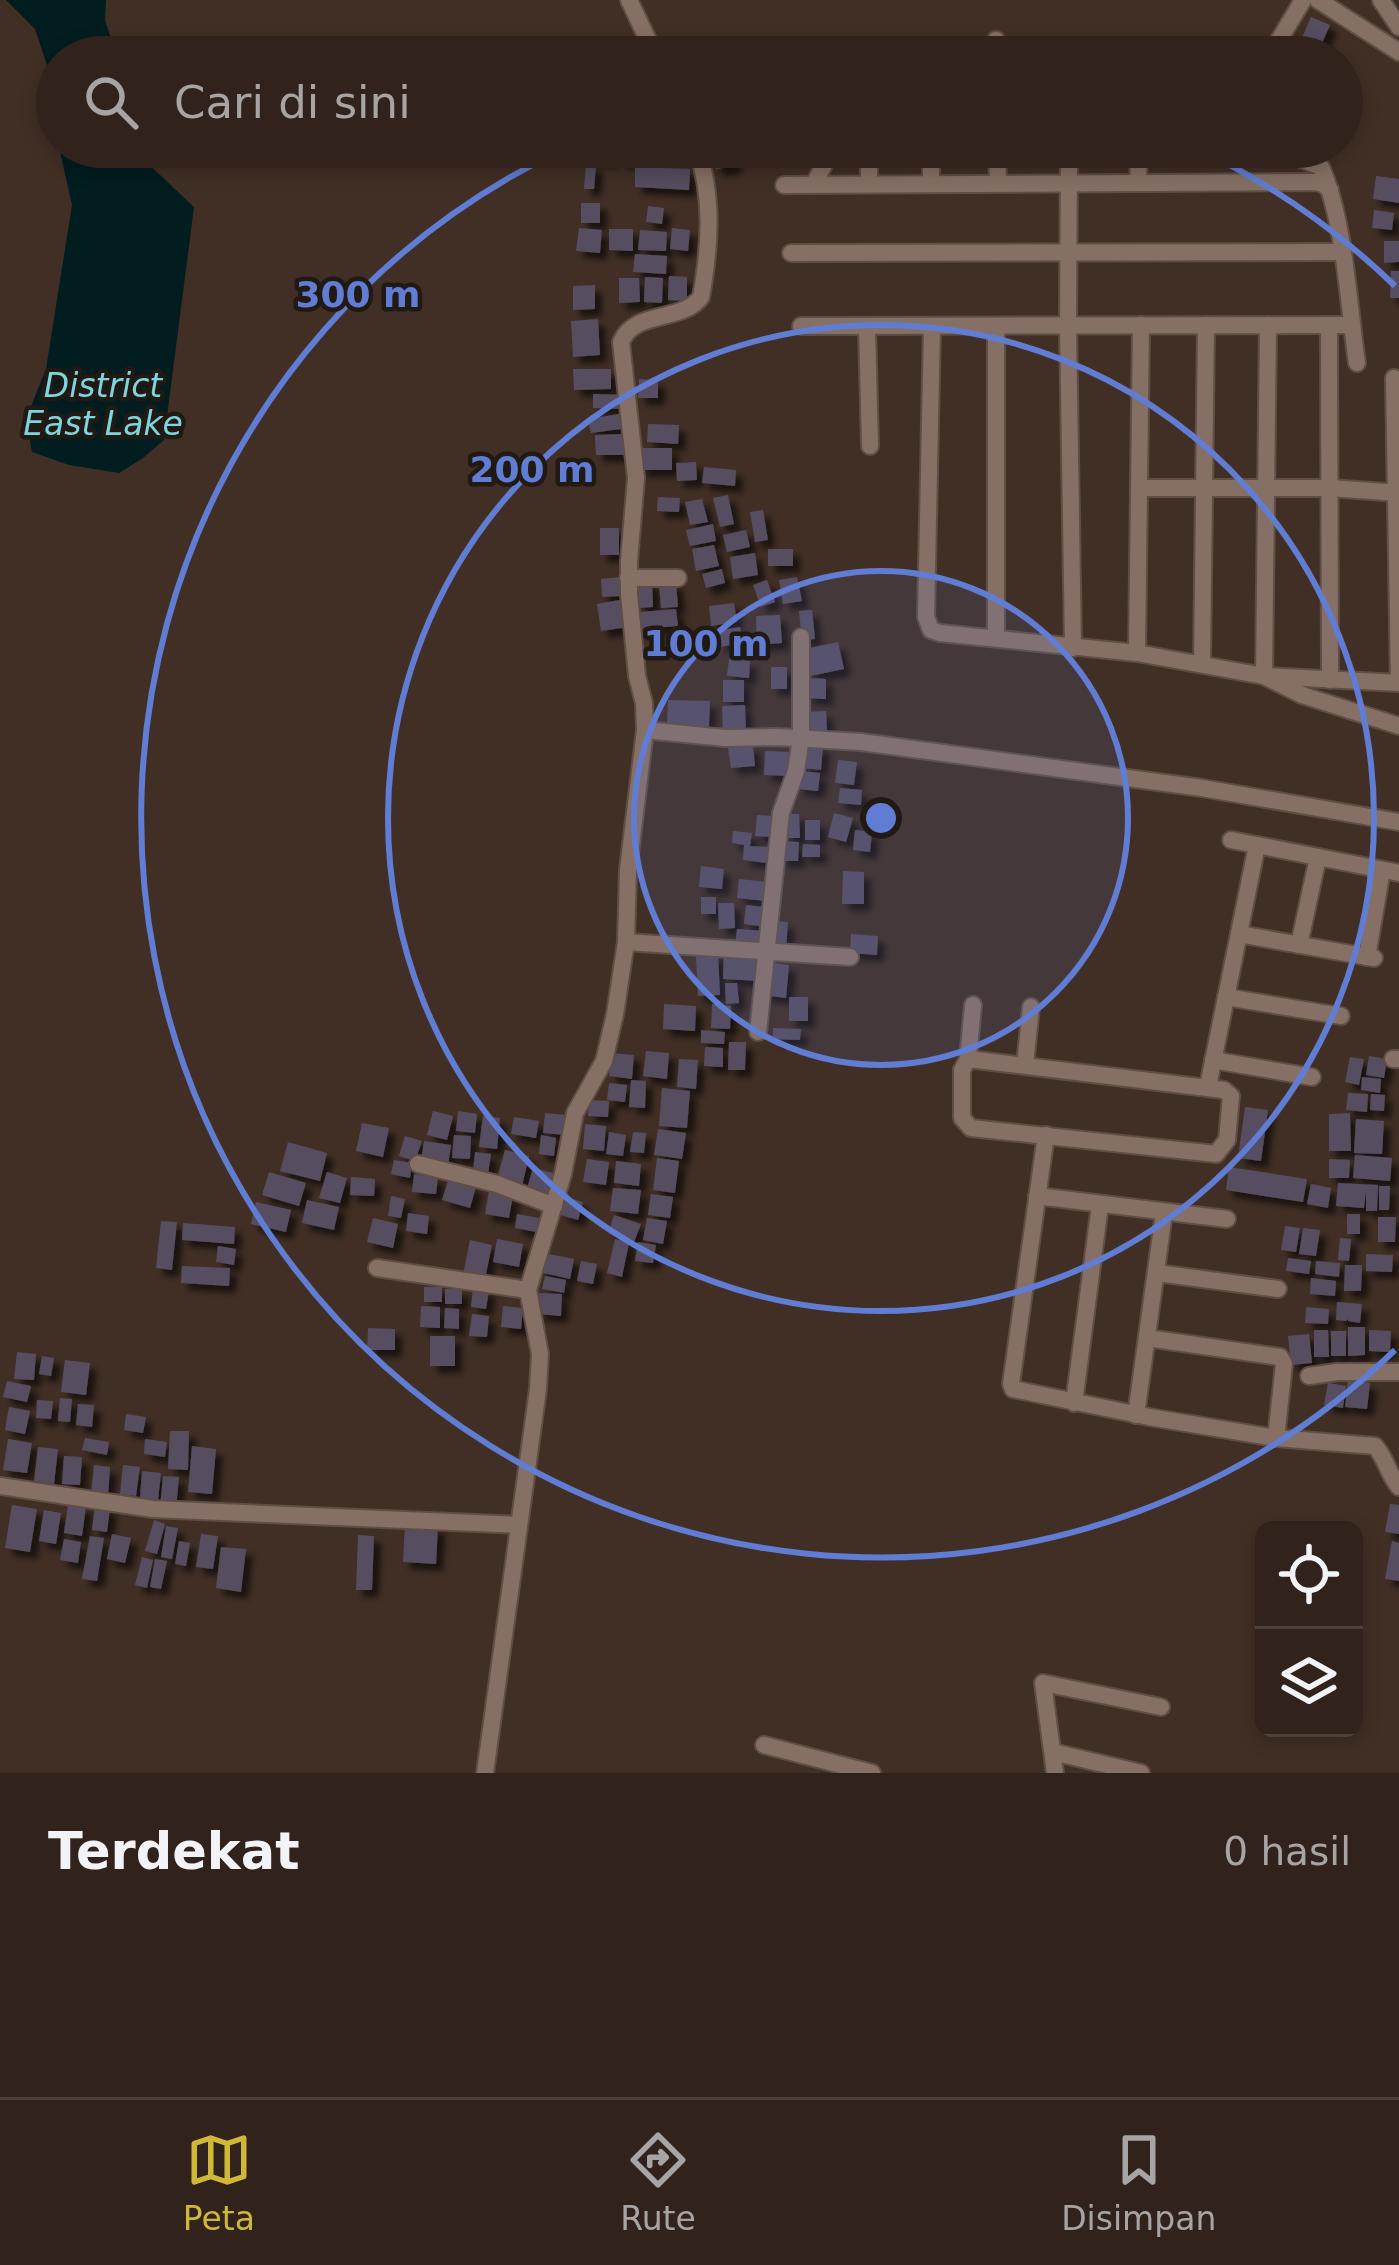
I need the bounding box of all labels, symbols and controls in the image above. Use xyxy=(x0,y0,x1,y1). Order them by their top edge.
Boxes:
search box xyxy=(36,36,1363,168)
icon: search xyxy=(78,69,144,135)
text: Cari di sini xyxy=(174,76,411,129)
text: 300 m xyxy=(295,274,421,315)
water label: District East Lake xyxy=(23,366,183,443)
text: 200 m xyxy=(469,449,595,490)
text: 100 m xyxy=(643,623,769,664)
centre of rings xyxy=(860,797,902,839)
map controls xyxy=(1255,1521,1363,1737)
button: locate xyxy=(1255,1521,1363,1629)
button: layers xyxy=(1255,1629,1363,1737)
text: Terdekat xyxy=(48,1822,300,1881)
text: 0 hasil xyxy=(1223,1829,1351,1874)
tab: Peta xyxy=(183,2127,255,2238)
tab: Rute xyxy=(620,2127,696,2238)
tab: Disimpan xyxy=(1061,2127,1216,2238)

